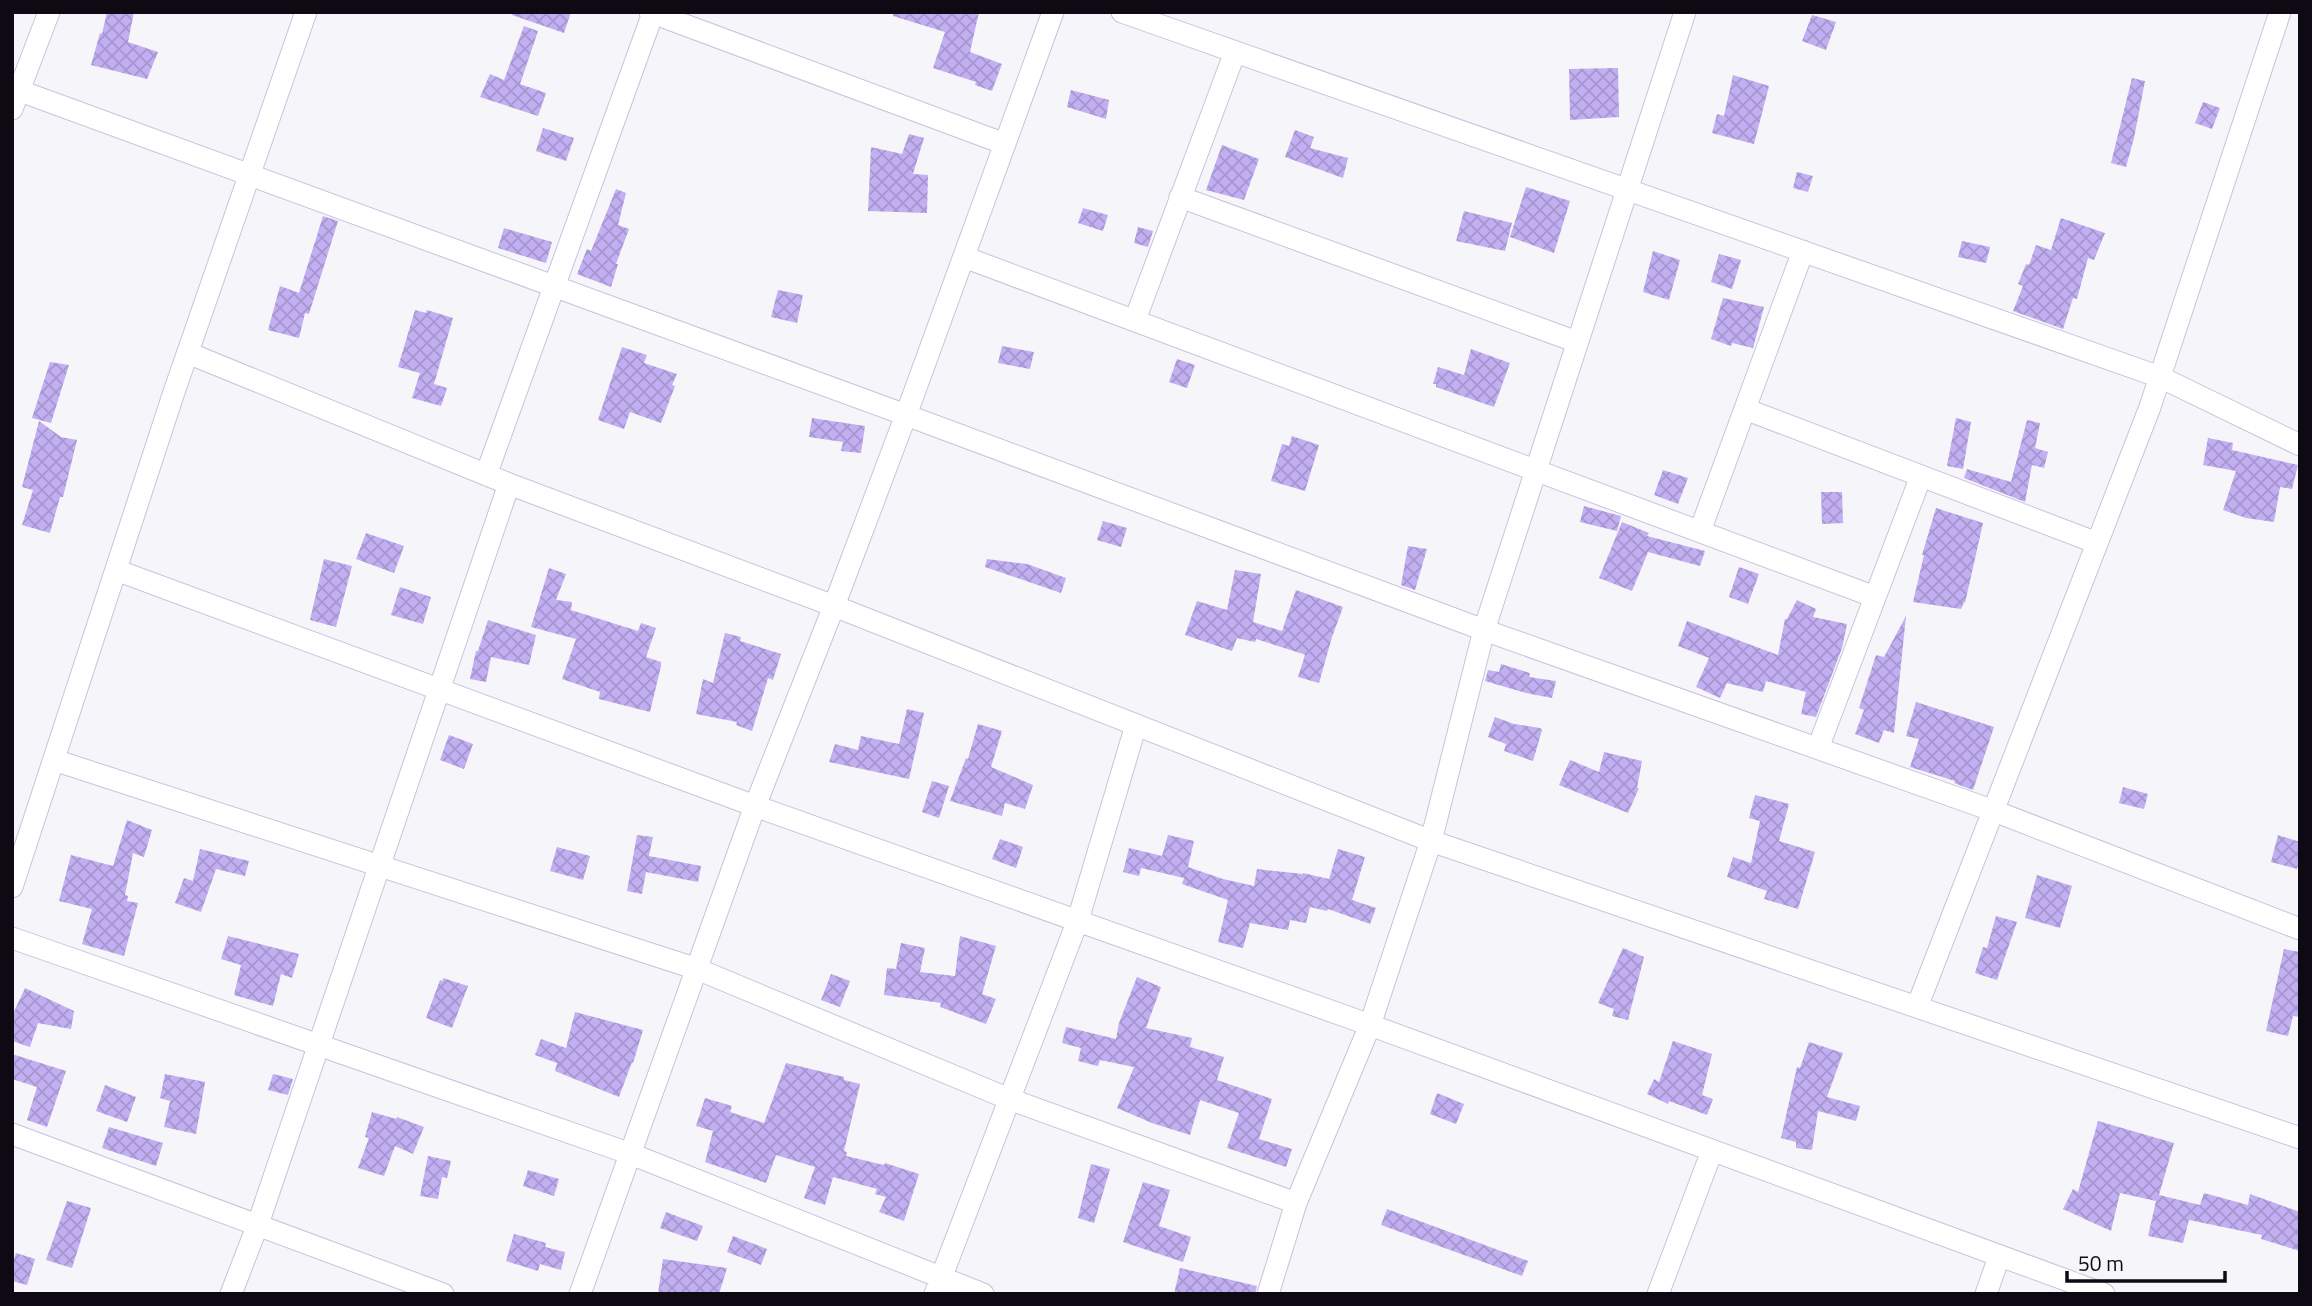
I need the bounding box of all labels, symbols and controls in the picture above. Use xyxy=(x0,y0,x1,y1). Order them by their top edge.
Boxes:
scale bar xyxy=(2067,1240,2224,1284)
text: 50 m xyxy=(2078,1247,2124,1279)

